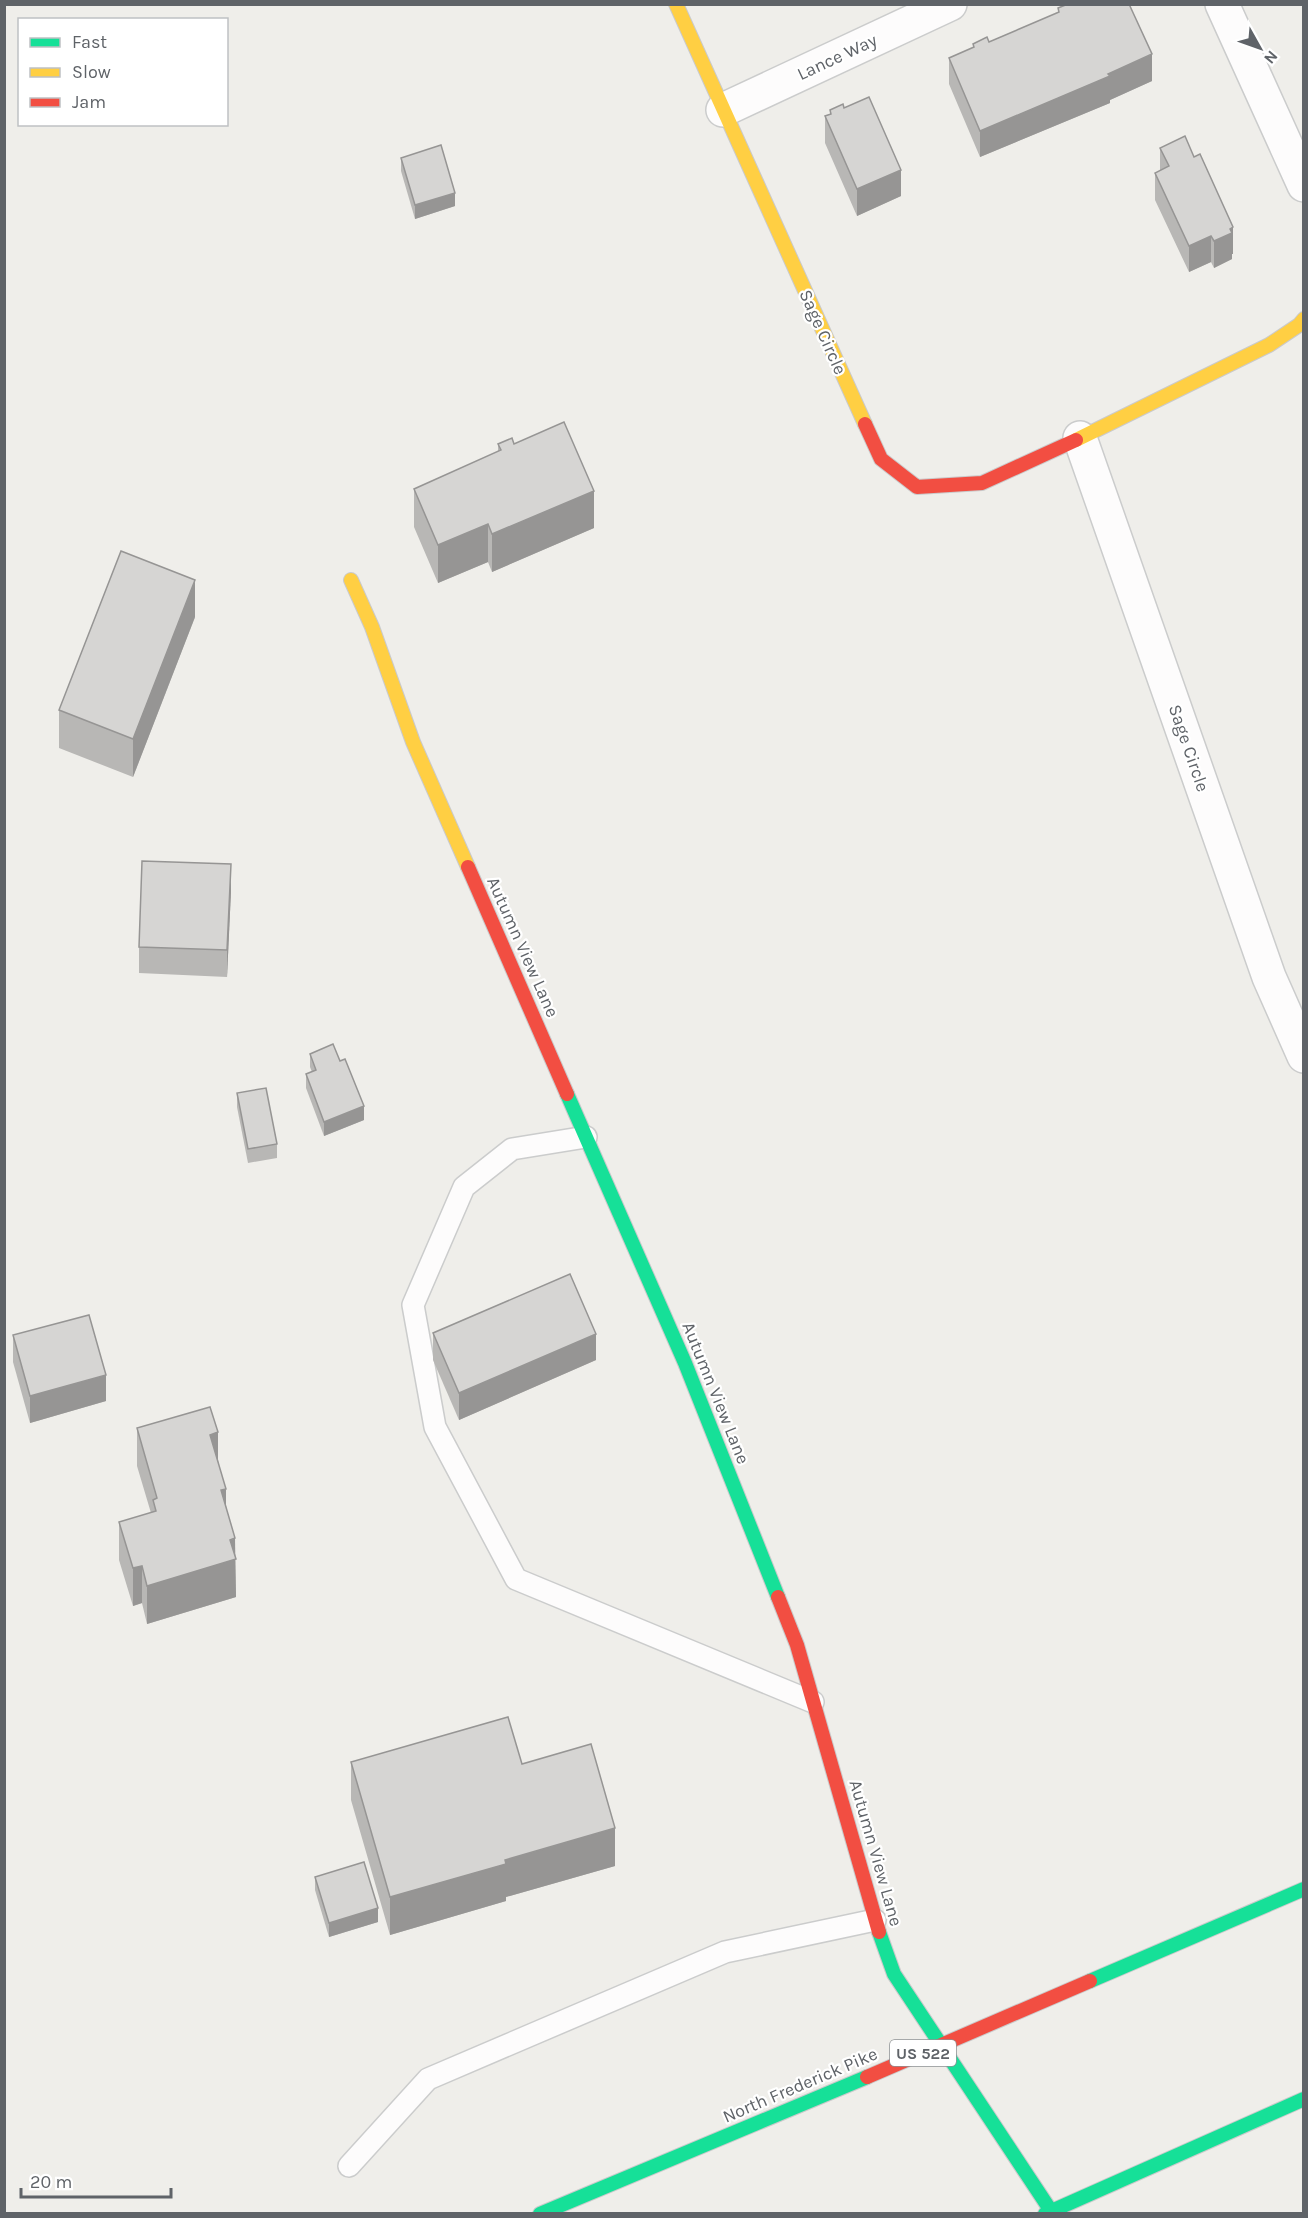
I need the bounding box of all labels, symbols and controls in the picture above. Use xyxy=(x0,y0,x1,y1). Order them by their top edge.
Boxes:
legend xyxy=(18,18,228,126)
north arrow xyxy=(1230,18,1290,78)
street label: Lance Way xyxy=(793,29,881,85)
text: Fast xyxy=(72,31,107,53)
text: N xyxy=(1260,47,1282,68)
text: Slow xyxy=(72,61,111,83)
text: Jam xyxy=(72,91,106,113)
street label: Sage Circle xyxy=(794,286,852,378)
street label: Sage Circle xyxy=(1164,701,1214,795)
street label: Autumn View Lane xyxy=(482,873,564,1021)
street label: Autumn View Lane xyxy=(677,1319,755,1467)
street label: Autumn View Lane xyxy=(845,1777,907,1929)
road number: US 522 xyxy=(890,2040,956,2066)
street label: North Frederick Pike xyxy=(719,2042,881,2128)
scale bar xyxy=(21,2161,171,2199)
text: 20 m xyxy=(30,2171,72,2193)

